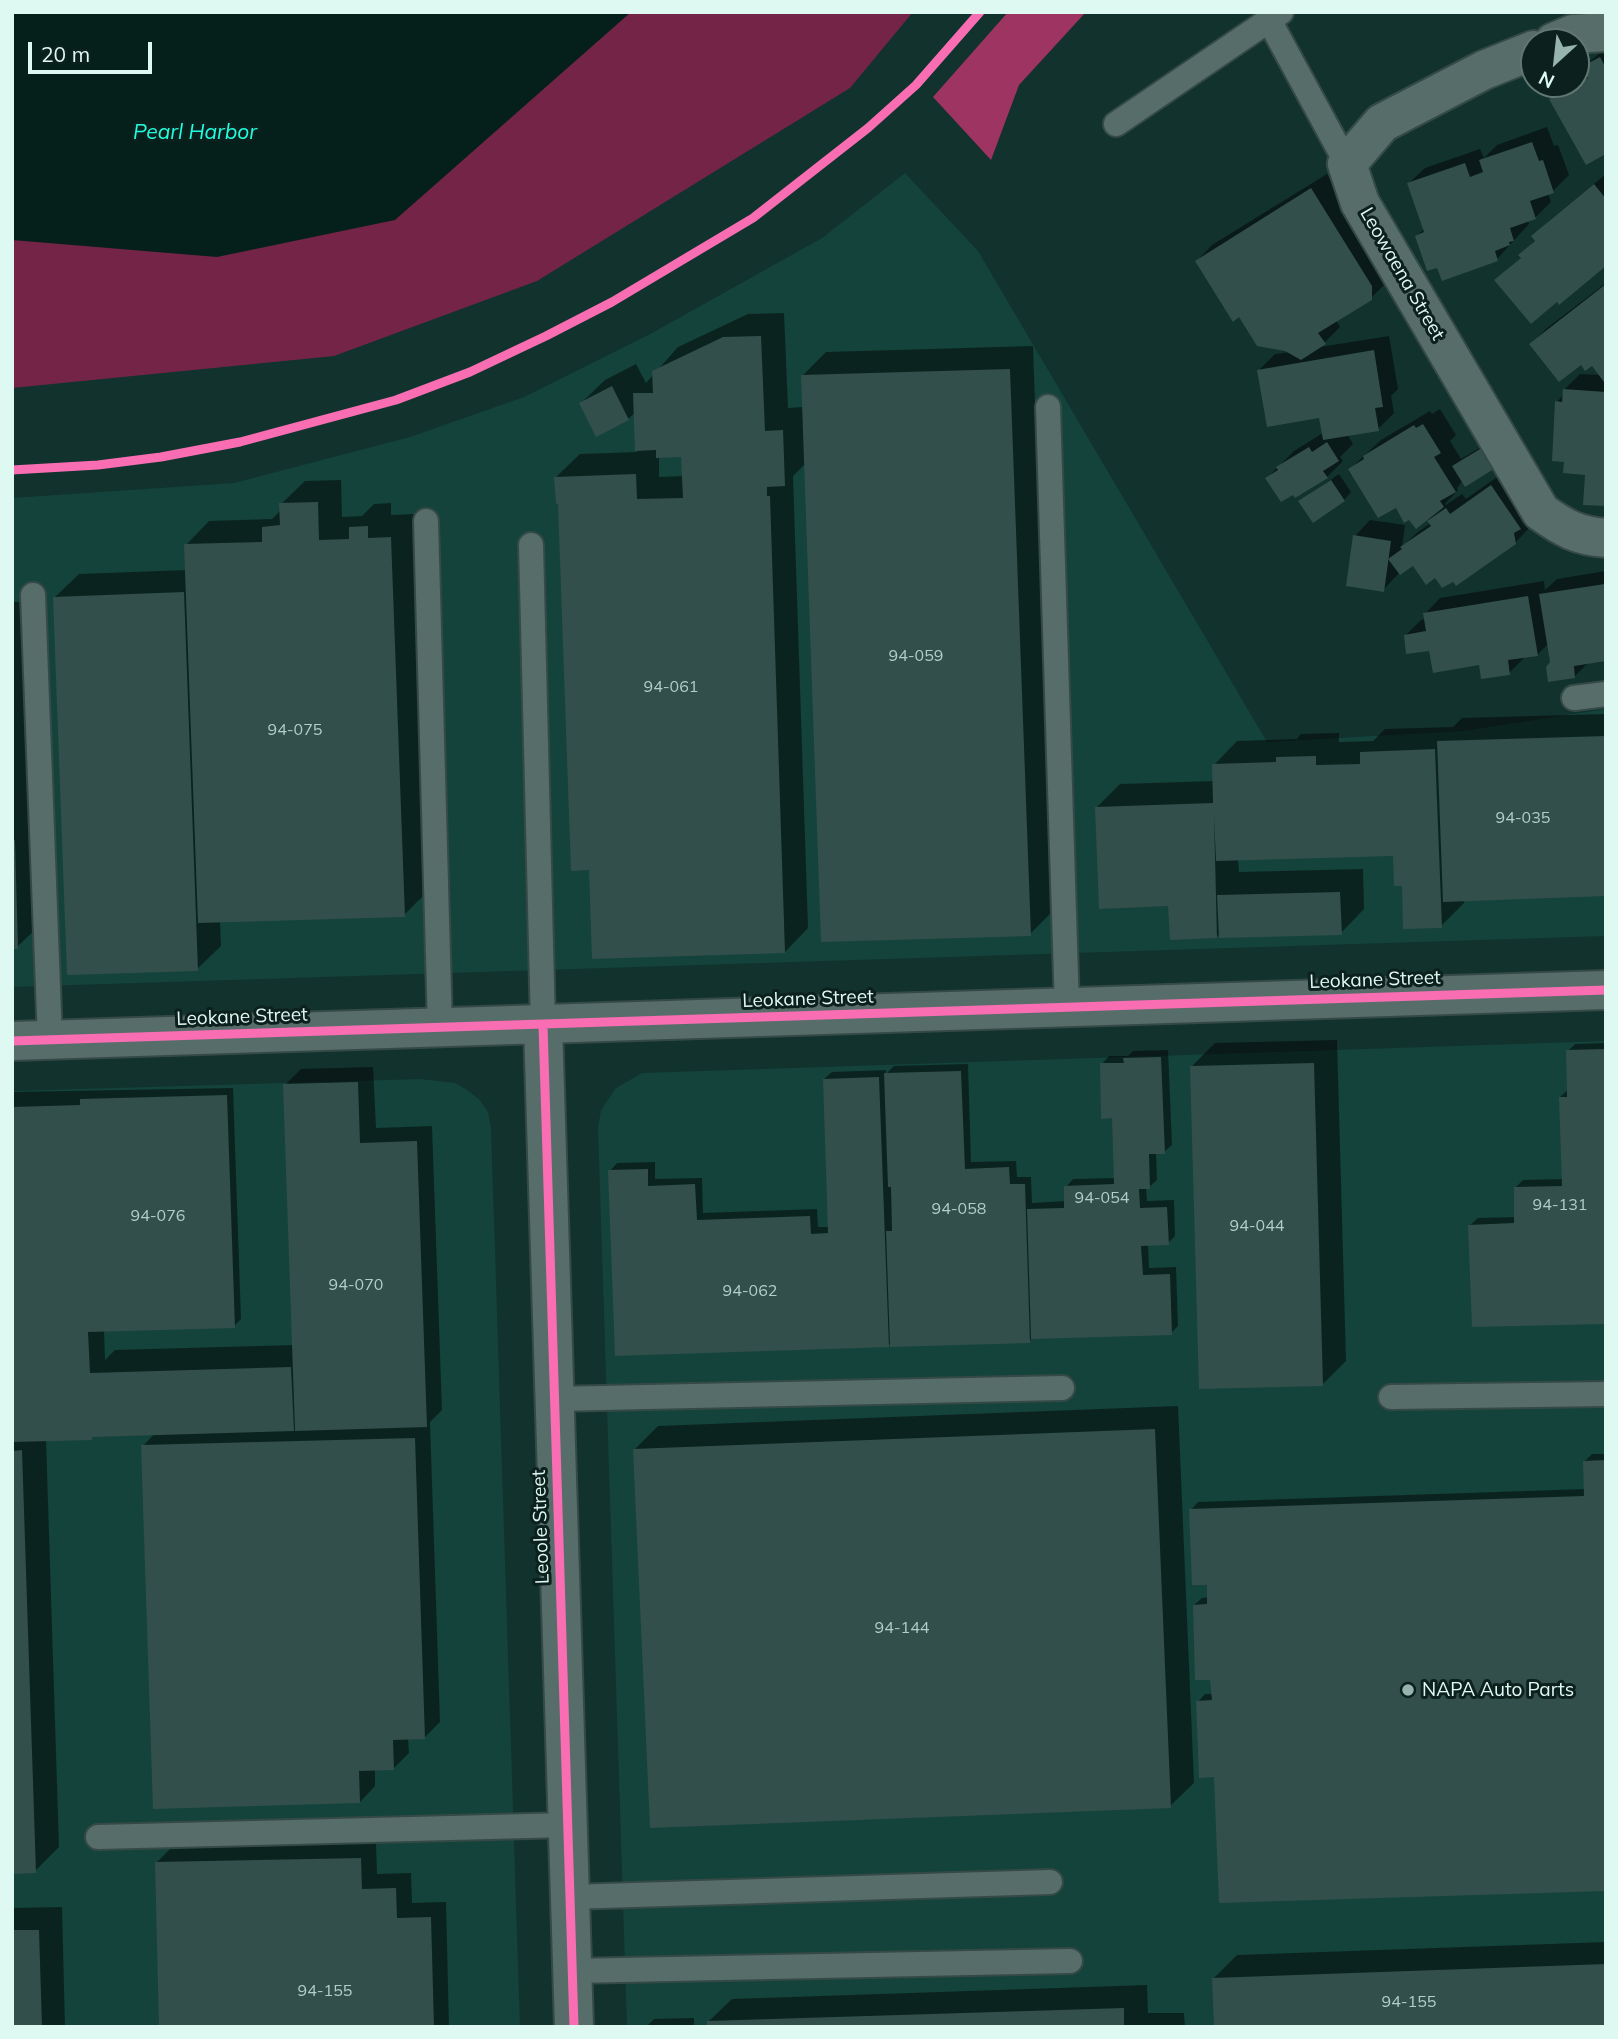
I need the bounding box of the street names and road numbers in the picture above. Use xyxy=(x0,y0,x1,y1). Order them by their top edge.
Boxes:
street label: Leowaena Street xyxy=(1355,204,1449,344)
street label: Leokane Street xyxy=(1309,966,1441,994)
street label: Leokane Street xyxy=(742,985,874,1013)
street label: Leokane Street xyxy=(176,1003,308,1031)
street label: Leoole Street xyxy=(528,1469,554,1585)

